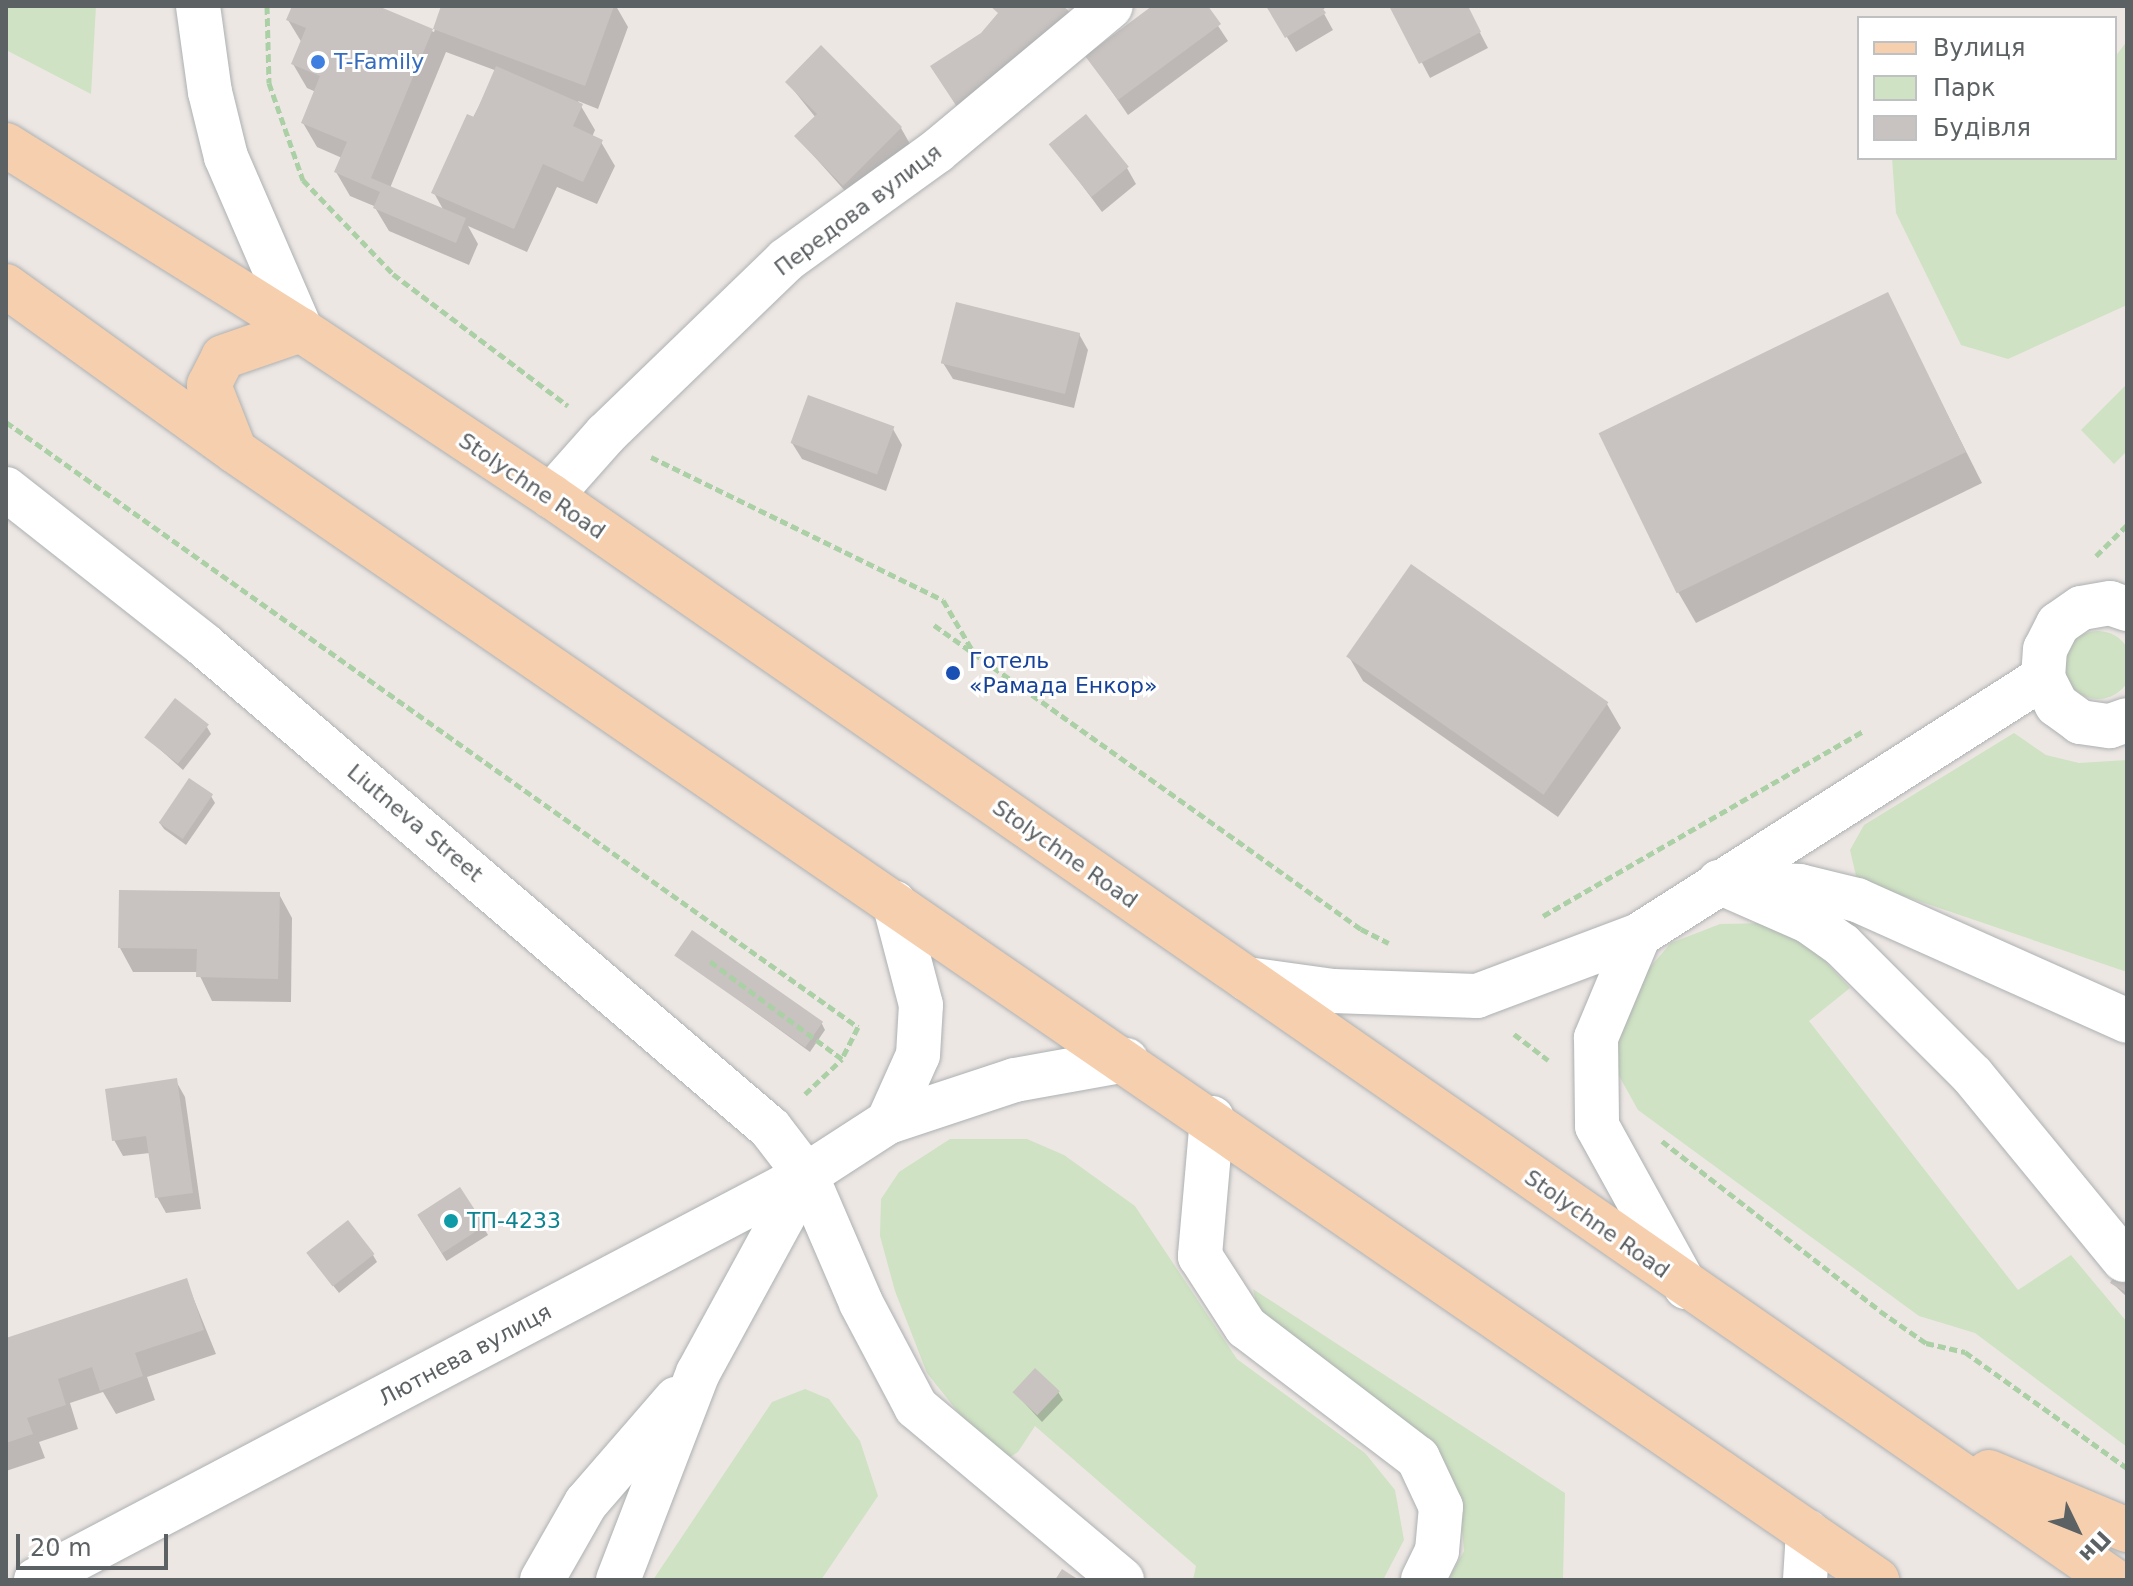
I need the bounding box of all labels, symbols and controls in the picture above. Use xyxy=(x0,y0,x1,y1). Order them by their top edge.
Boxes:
legend xyxy=(1857,16,2117,160)
text: Вулиця xyxy=(1933,34,2025,62)
place label: T-Family xyxy=(334,49,424,75)
marker: T-Family xyxy=(309,53,327,71)
text: Парк xyxy=(1933,74,1995,102)
text: Будівля xyxy=(1933,114,2031,142)
street label: Передова вулиця xyxy=(769,139,947,281)
street label: Stolychne Road xyxy=(454,427,610,545)
place label: Готель «Рамада Енкор» xyxy=(969,647,1157,698)
marker: Готель «Рамада Енкор» xyxy=(944,664,962,682)
street label: Liutneva Street xyxy=(342,759,488,887)
street label: Stolychne Road xyxy=(987,794,1143,914)
street label: Stolychne Road xyxy=(1519,1164,1675,1284)
place label: ТП-4233 xyxy=(467,1208,561,1234)
marker: ТП-4233 xyxy=(442,1212,460,1230)
street label: Лютнева вулиця xyxy=(374,1298,556,1412)
north arrow xyxy=(2037,1490,2117,1570)
scale bar xyxy=(20,1518,172,1568)
text: Пн xyxy=(2074,1526,2116,1568)
text: 20 m xyxy=(30,1534,92,1562)

